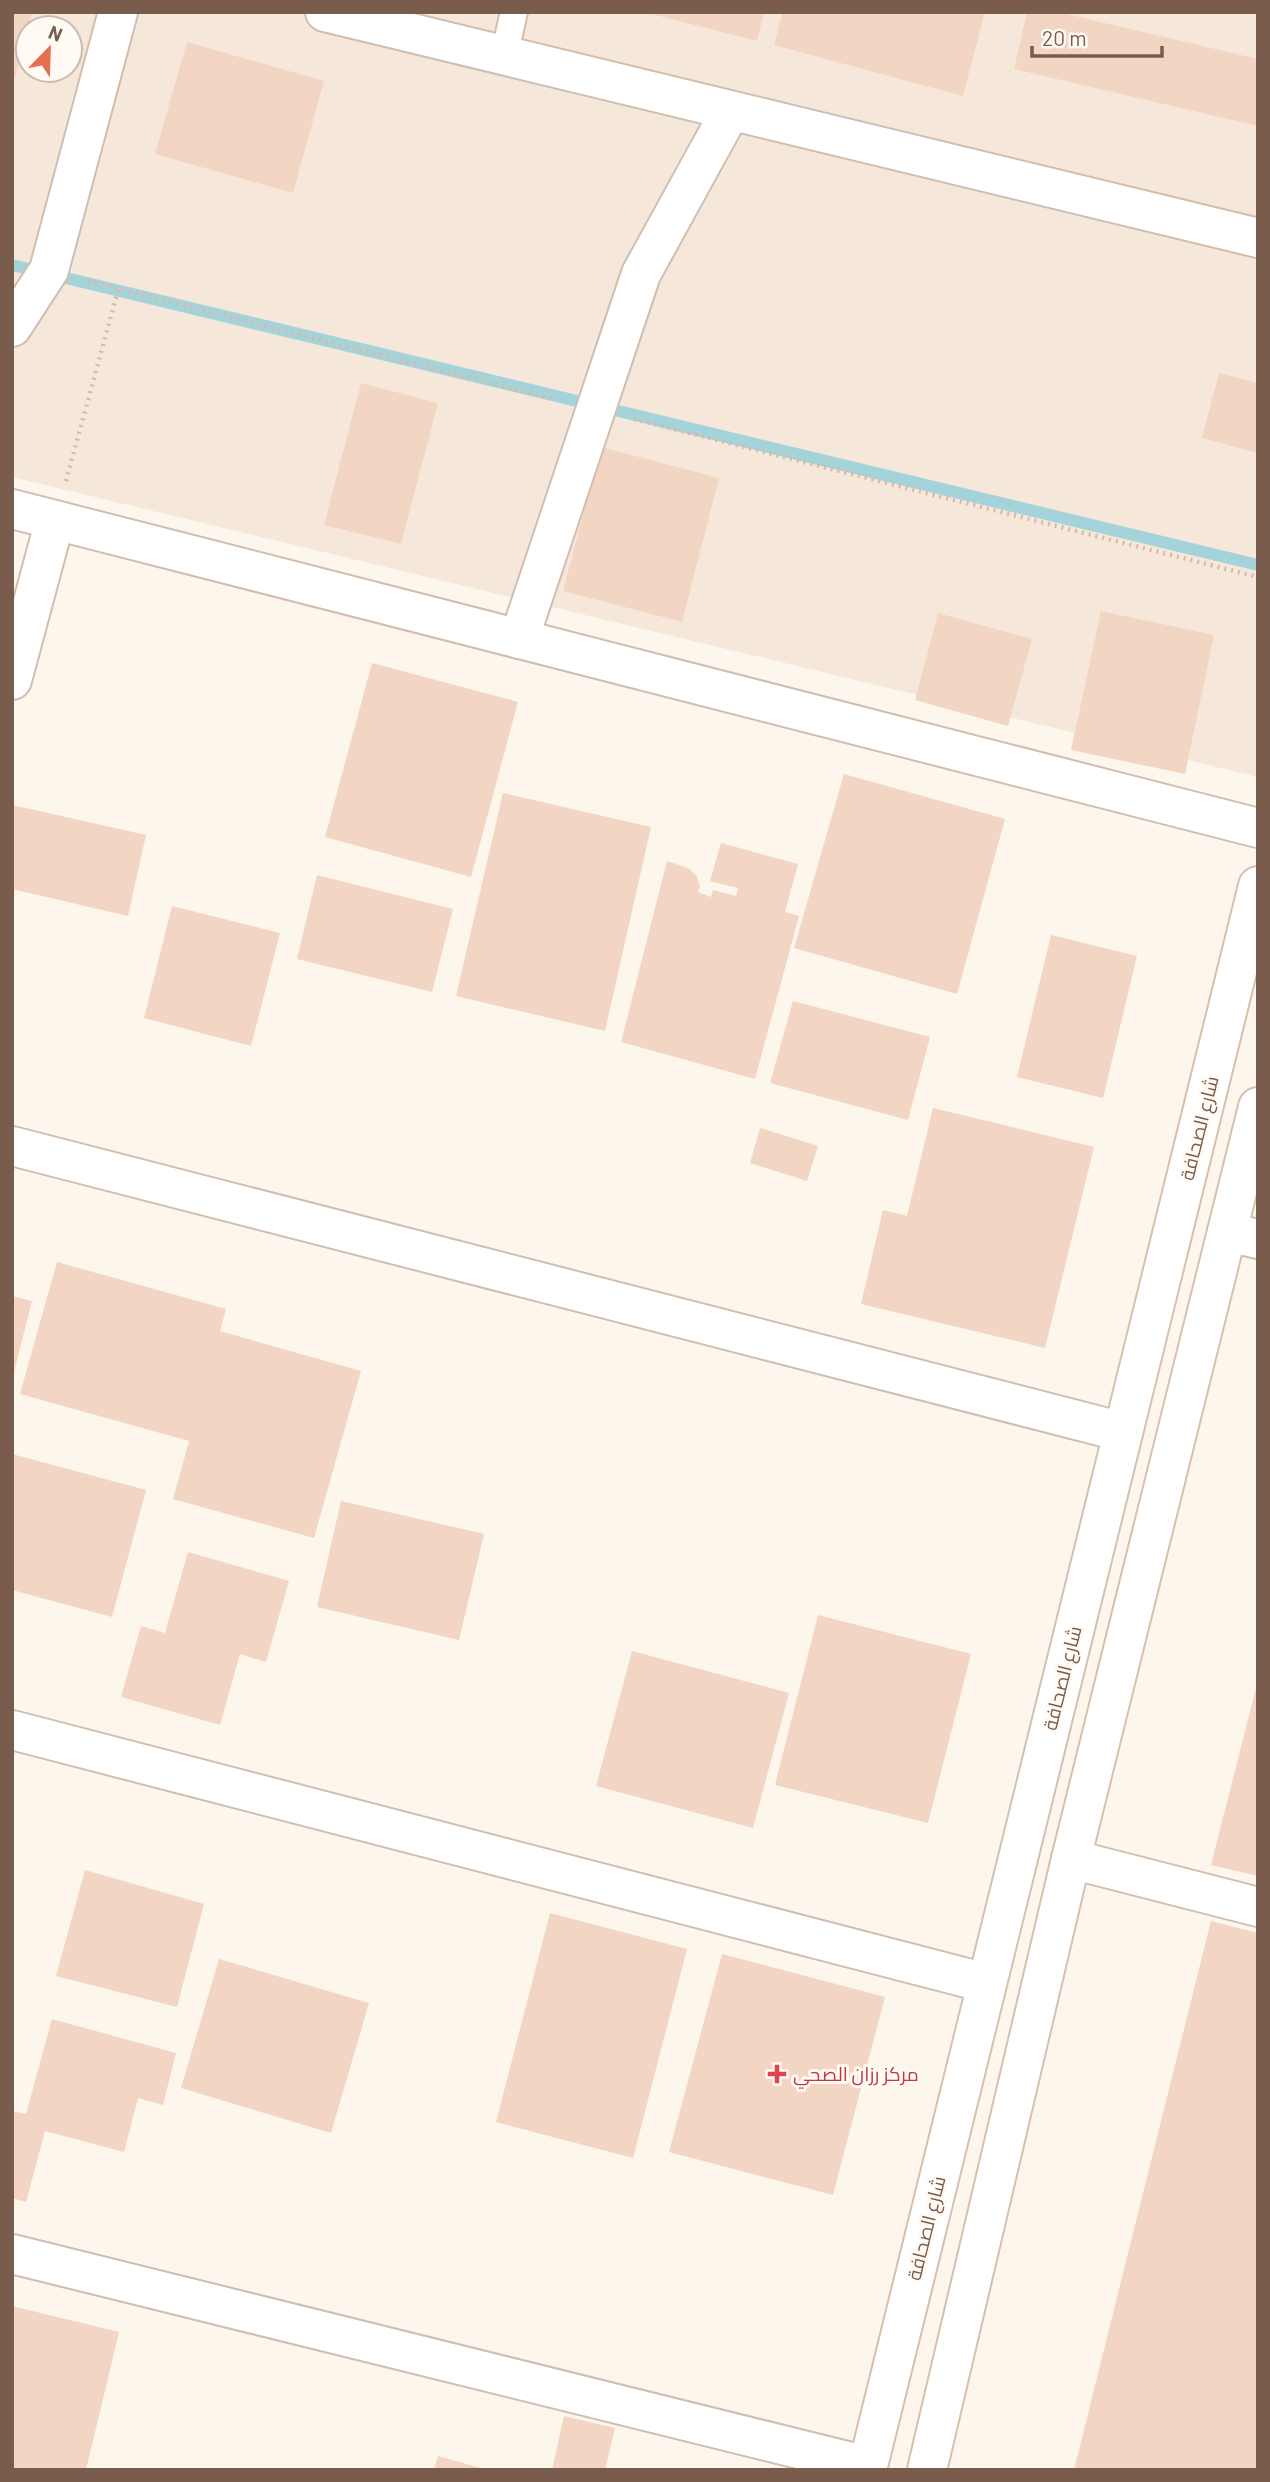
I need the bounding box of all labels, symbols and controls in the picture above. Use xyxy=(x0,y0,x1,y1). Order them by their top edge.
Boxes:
north arrow xyxy=(14,14,84,84)
scale bar xyxy=(1032,14,1162,58)
text: N xyxy=(46,20,66,46)
text: 20 m xyxy=(1042,25,1087,50)
street label: شارع الصحافة xyxy=(1174,1073,1225,1183)
street label: شارع الصحافة xyxy=(1037,1623,1088,1733)
place label: مركز رزان الصحي xyxy=(793,2062,919,2089)
marker: مركز رزان الصحي xyxy=(767,2064,787,2084)
street label: شارع الصحافة xyxy=(901,2173,952,2283)

